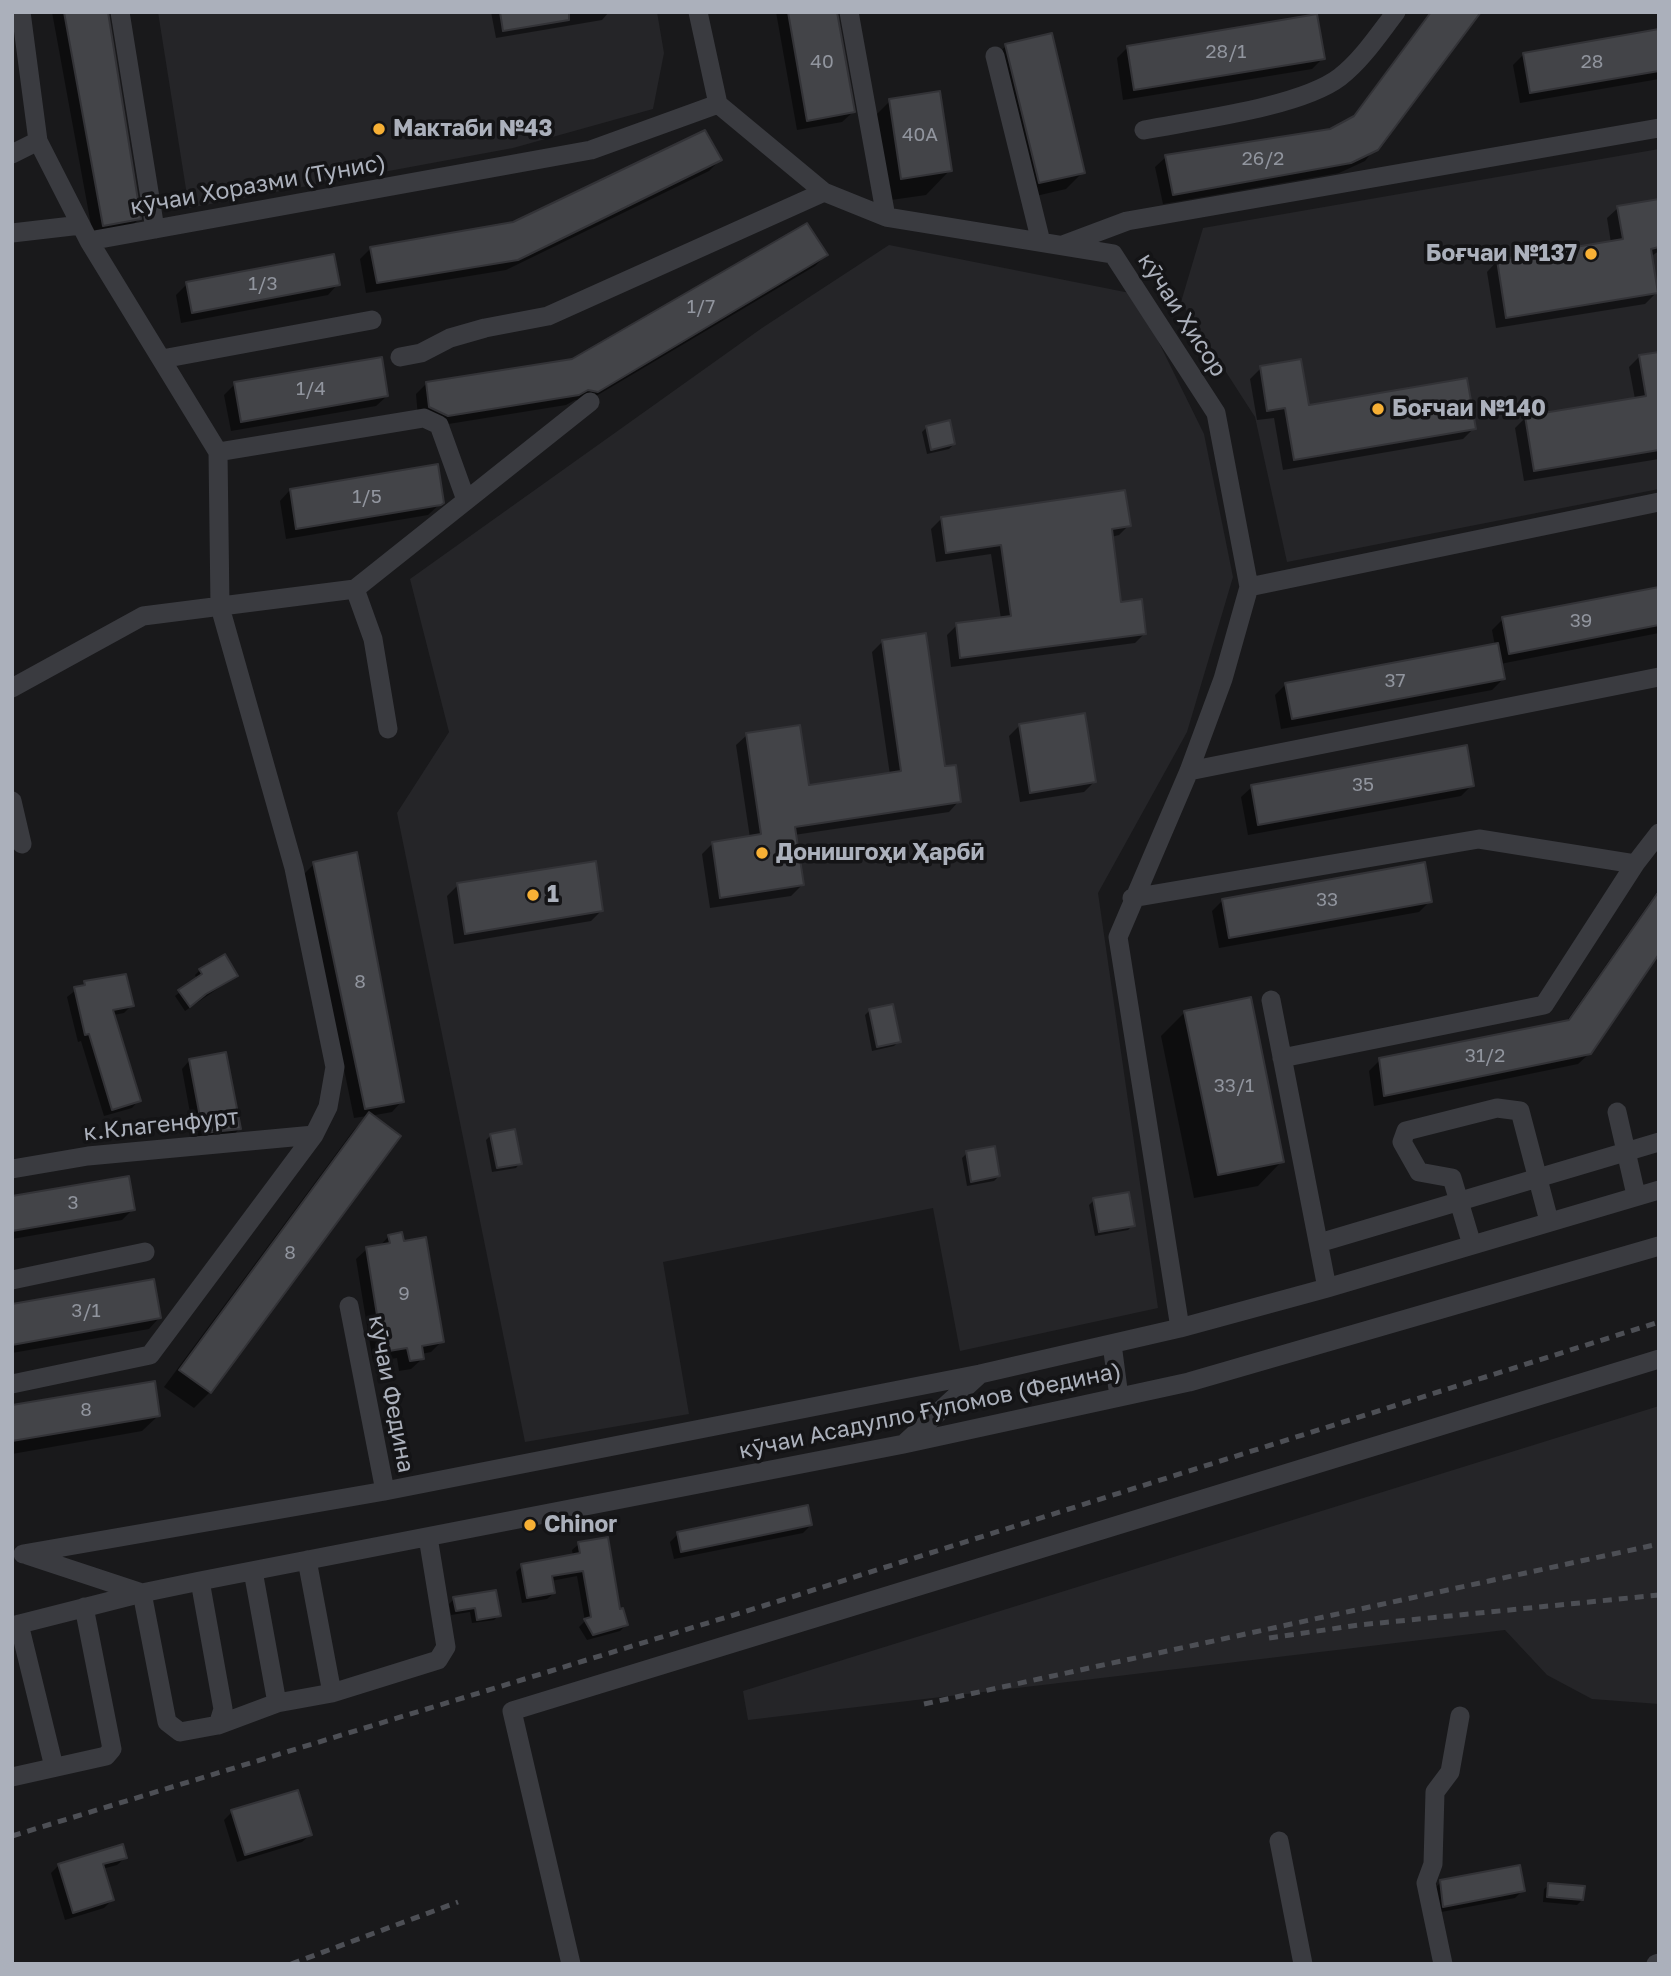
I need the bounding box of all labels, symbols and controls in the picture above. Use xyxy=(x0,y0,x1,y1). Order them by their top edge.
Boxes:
house number: 28/1 xyxy=(1206,41,1246,63)
house number: 40 xyxy=(810,51,834,73)
house number: 28 xyxy=(1581,51,1603,73)
place label: Мактаби №43 xyxy=(393,115,552,143)
marker: Мактаби №43 xyxy=(371,121,387,137)
house number: 40А xyxy=(902,124,938,146)
house number: 26/2 xyxy=(1242,148,1284,170)
street label: кӯчаи Хоразми (Тунис) xyxy=(128,149,388,221)
place label: Боғчаи №137 xyxy=(1426,240,1577,268)
marker: Боғчаи №137 xyxy=(1583,246,1599,262)
street label: кӯчаи Ҳисор xyxy=(1132,248,1232,382)
house number: 1/3 xyxy=(248,273,278,295)
house number: 1/7 xyxy=(687,296,715,318)
house number: 1/4 xyxy=(296,378,326,400)
place label: Боғчаи №140 xyxy=(1392,395,1546,423)
marker: Боғчаи №140 xyxy=(1370,401,1386,417)
house number: 1/5 xyxy=(352,486,382,508)
house number: 39 xyxy=(1570,610,1592,632)
house number: 37 xyxy=(1384,670,1406,692)
house number: 35 xyxy=(1352,774,1374,796)
place label: Донишгоҳи Ҳарбӣ xyxy=(776,839,984,867)
marker: Донишгоҳи Ҳарбӣ xyxy=(754,845,770,861)
place label: 1 xyxy=(547,881,559,909)
marker: 1 xyxy=(525,887,541,903)
house number: 33 xyxy=(1316,889,1338,911)
house number: 8 xyxy=(354,971,366,993)
house number: 31/2 xyxy=(1465,1045,1505,1067)
house number: 33/1 xyxy=(1214,1075,1254,1097)
street label: к.Клагенфурт xyxy=(82,1103,240,1147)
house number: 3 xyxy=(67,1192,79,1214)
house number: 8 xyxy=(284,1242,296,1264)
house number: 9 xyxy=(398,1283,410,1305)
house number: 3/1 xyxy=(71,1300,101,1322)
street label: кӯчаи Федина xyxy=(362,1313,420,1475)
street label: кӯчаи Асадулло Ғуломов (Федина) xyxy=(736,1357,1124,1465)
house number: 8 xyxy=(80,1399,92,1421)
place label: Chinor xyxy=(544,1511,617,1539)
marker: Chinor xyxy=(522,1517,538,1533)

